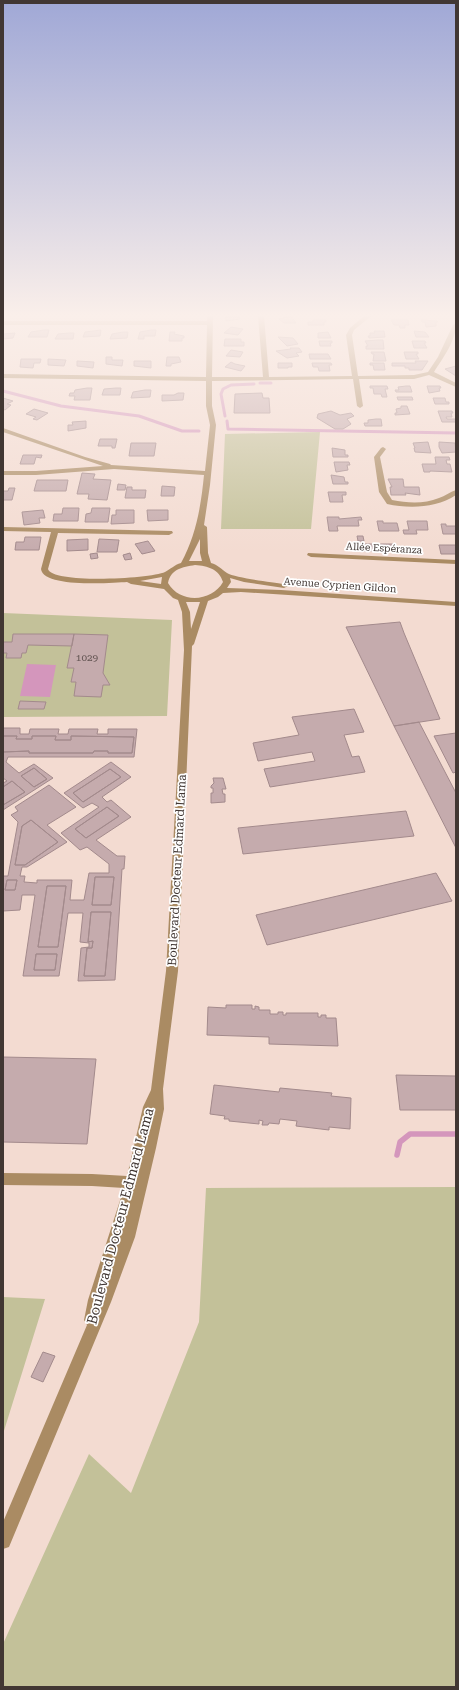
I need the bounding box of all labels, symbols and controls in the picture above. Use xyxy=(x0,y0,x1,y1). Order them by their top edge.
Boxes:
street label: Allée Espéranza xyxy=(346,541,423,556)
street label: Avenue Cyprien Gildon xyxy=(283,576,397,594)
house number: 1029 xyxy=(76,652,99,663)
street label: Boulevard Docteur Edmard Lama xyxy=(165,773,189,966)
street label: Boulevard Docteur Edmard Lama xyxy=(83,1106,157,1326)

